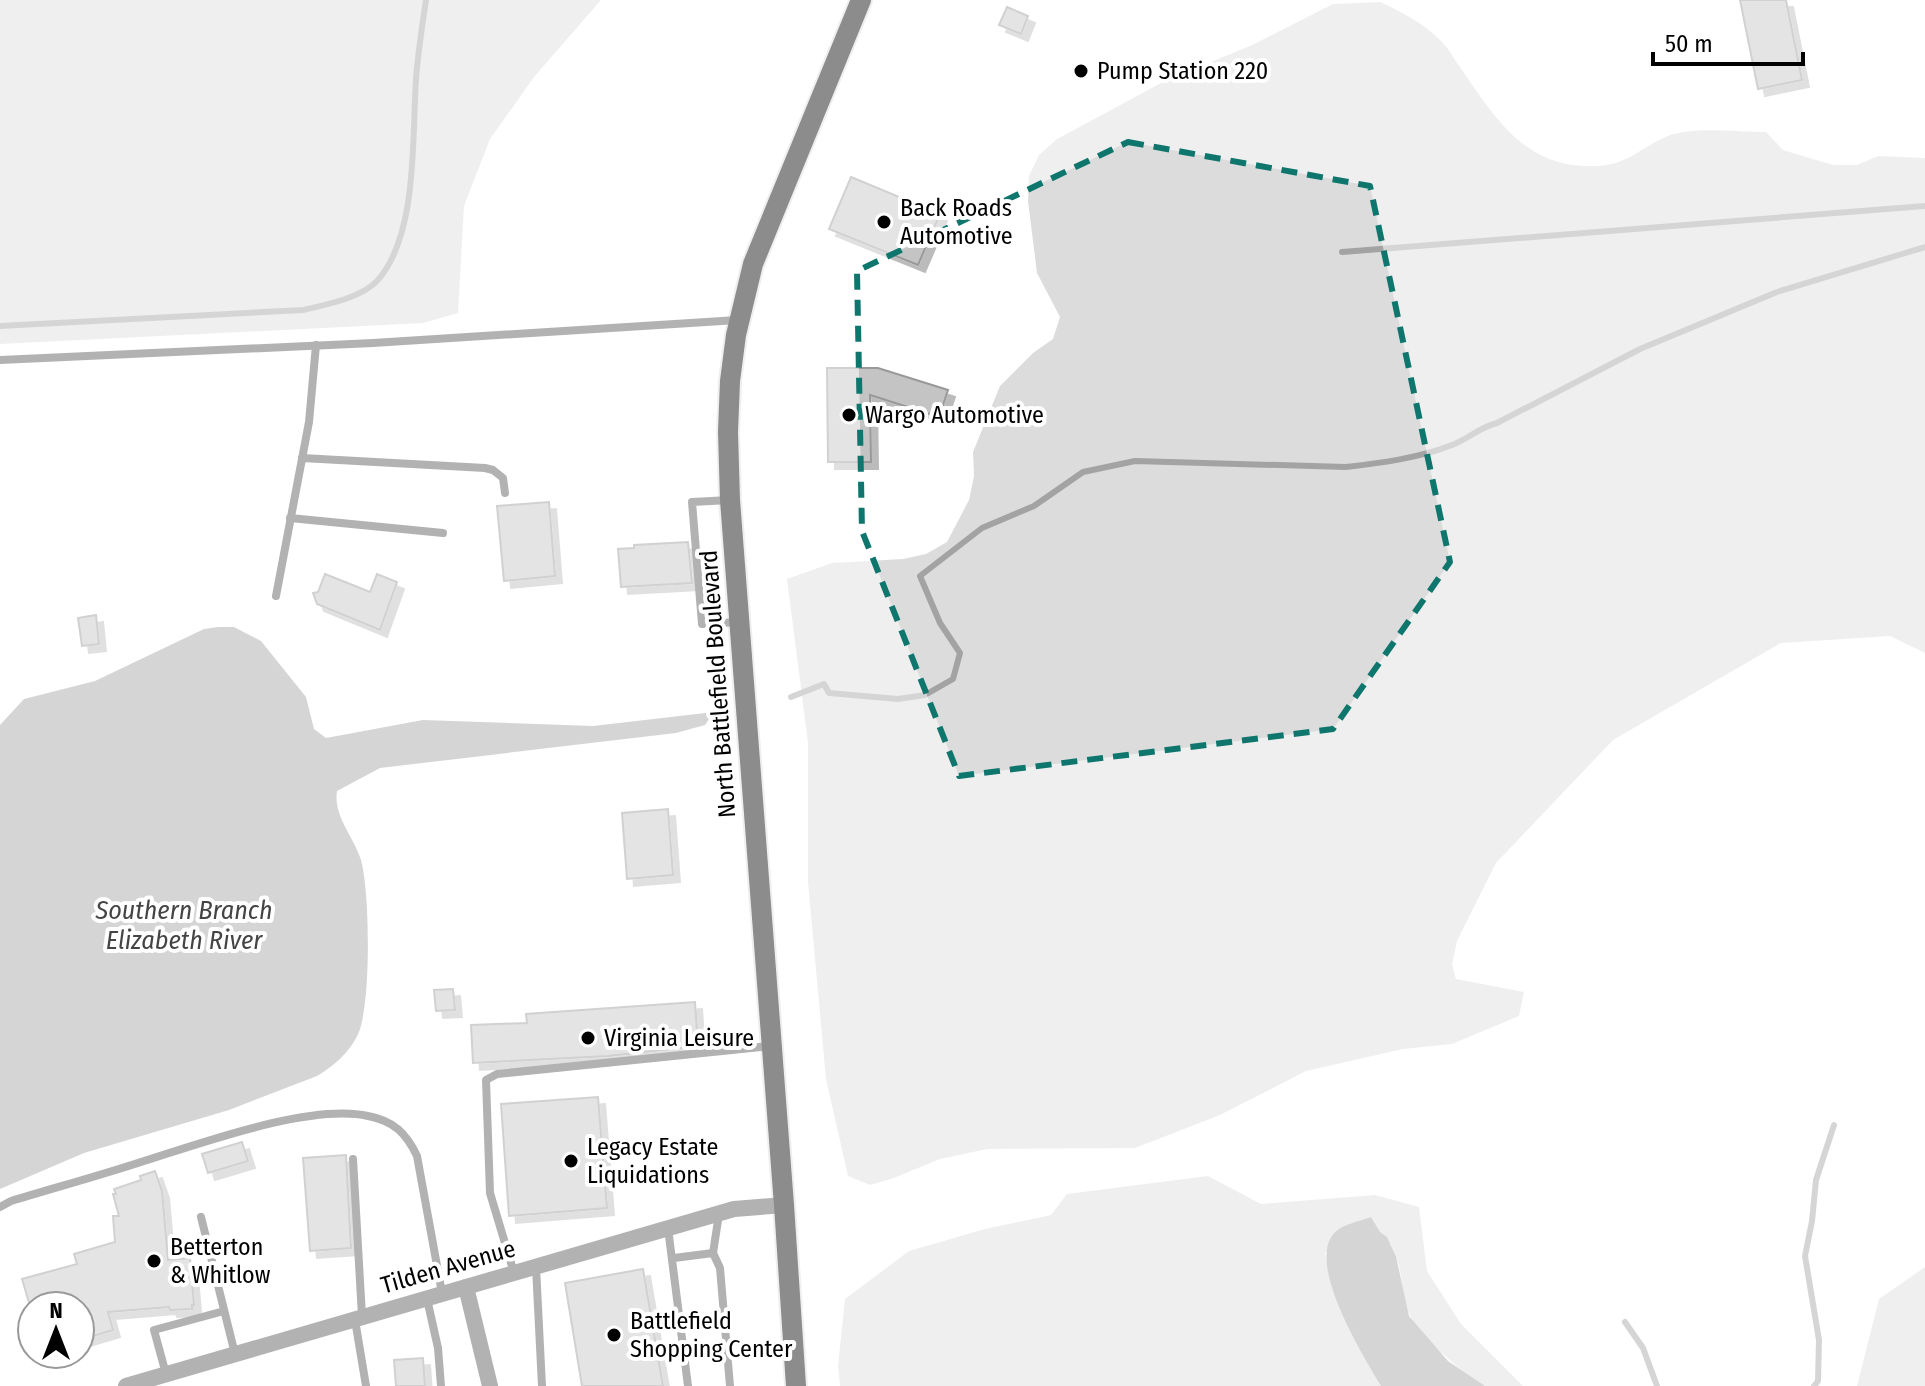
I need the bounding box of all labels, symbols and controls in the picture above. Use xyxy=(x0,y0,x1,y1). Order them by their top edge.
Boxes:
scale bar xyxy=(1653,16,1803,66)
text: 50 m xyxy=(1665,30,1713,58)
place label: Pump Station 220 xyxy=(1097,57,1268,85)
marker: Pump Station 220 xyxy=(1072,62,1090,80)
place label: Back Roads Automotive xyxy=(900,194,1013,250)
marker: Back Roads Automotive xyxy=(875,213,893,231)
place label: Wargo Automotive xyxy=(865,401,1044,429)
marker: Wargo Automotive xyxy=(840,406,858,424)
street label: North Battlefield Boulevard xyxy=(695,549,741,819)
water label: Southern Branch Elizabeth River xyxy=(94,895,273,956)
place label: Virginia Leisure xyxy=(604,1024,754,1052)
marker: Virginia Leisure xyxy=(579,1029,597,1047)
place label: Legacy Estate Liquidations xyxy=(587,1133,718,1189)
marker: Legacy Estate Liquidations xyxy=(562,1152,580,1170)
place label: Betterton & Whitlow xyxy=(170,1233,271,1289)
street label: Tilden Avenue xyxy=(378,1234,518,1300)
marker: Betterton & Whitlow xyxy=(145,1252,163,1270)
north arrow xyxy=(16,1290,96,1370)
text: N xyxy=(49,1297,63,1324)
place label: Battlefield Shopping Center xyxy=(630,1307,793,1363)
marker: Battlefield Shopping Center xyxy=(605,1326,623,1344)

